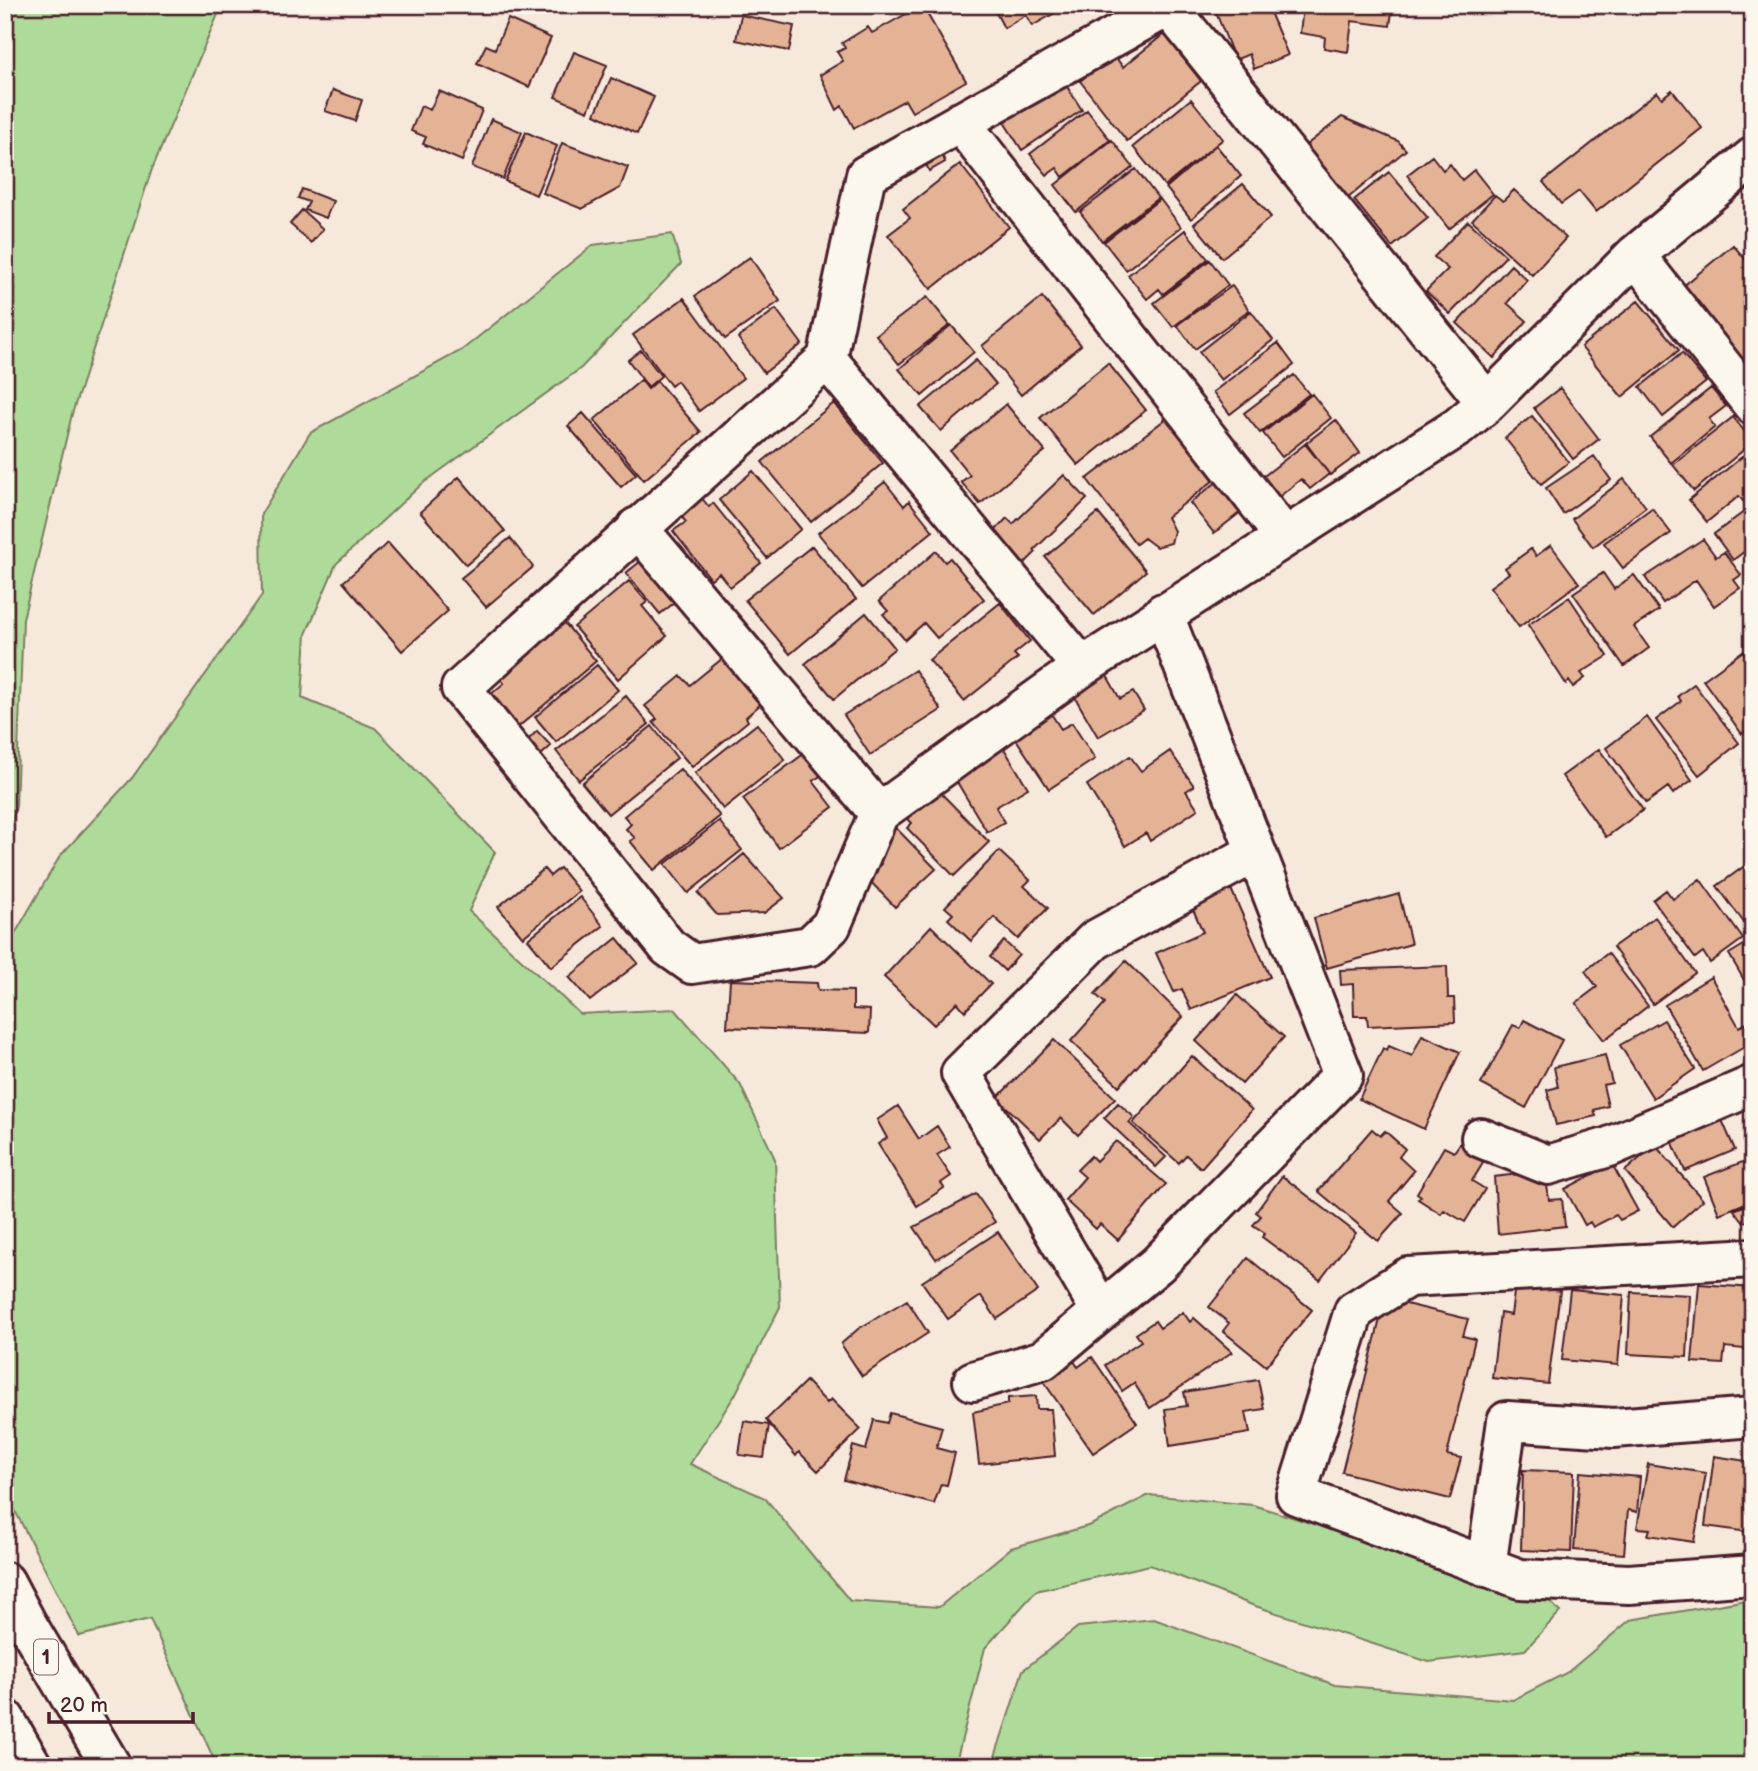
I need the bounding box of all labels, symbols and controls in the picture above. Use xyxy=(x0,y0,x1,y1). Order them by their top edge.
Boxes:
road number: 1 xyxy=(34,1640,58,1674)
scale bar xyxy=(49,1680,192,1724)
text: 20 m xyxy=(60,1693,108,1718)

